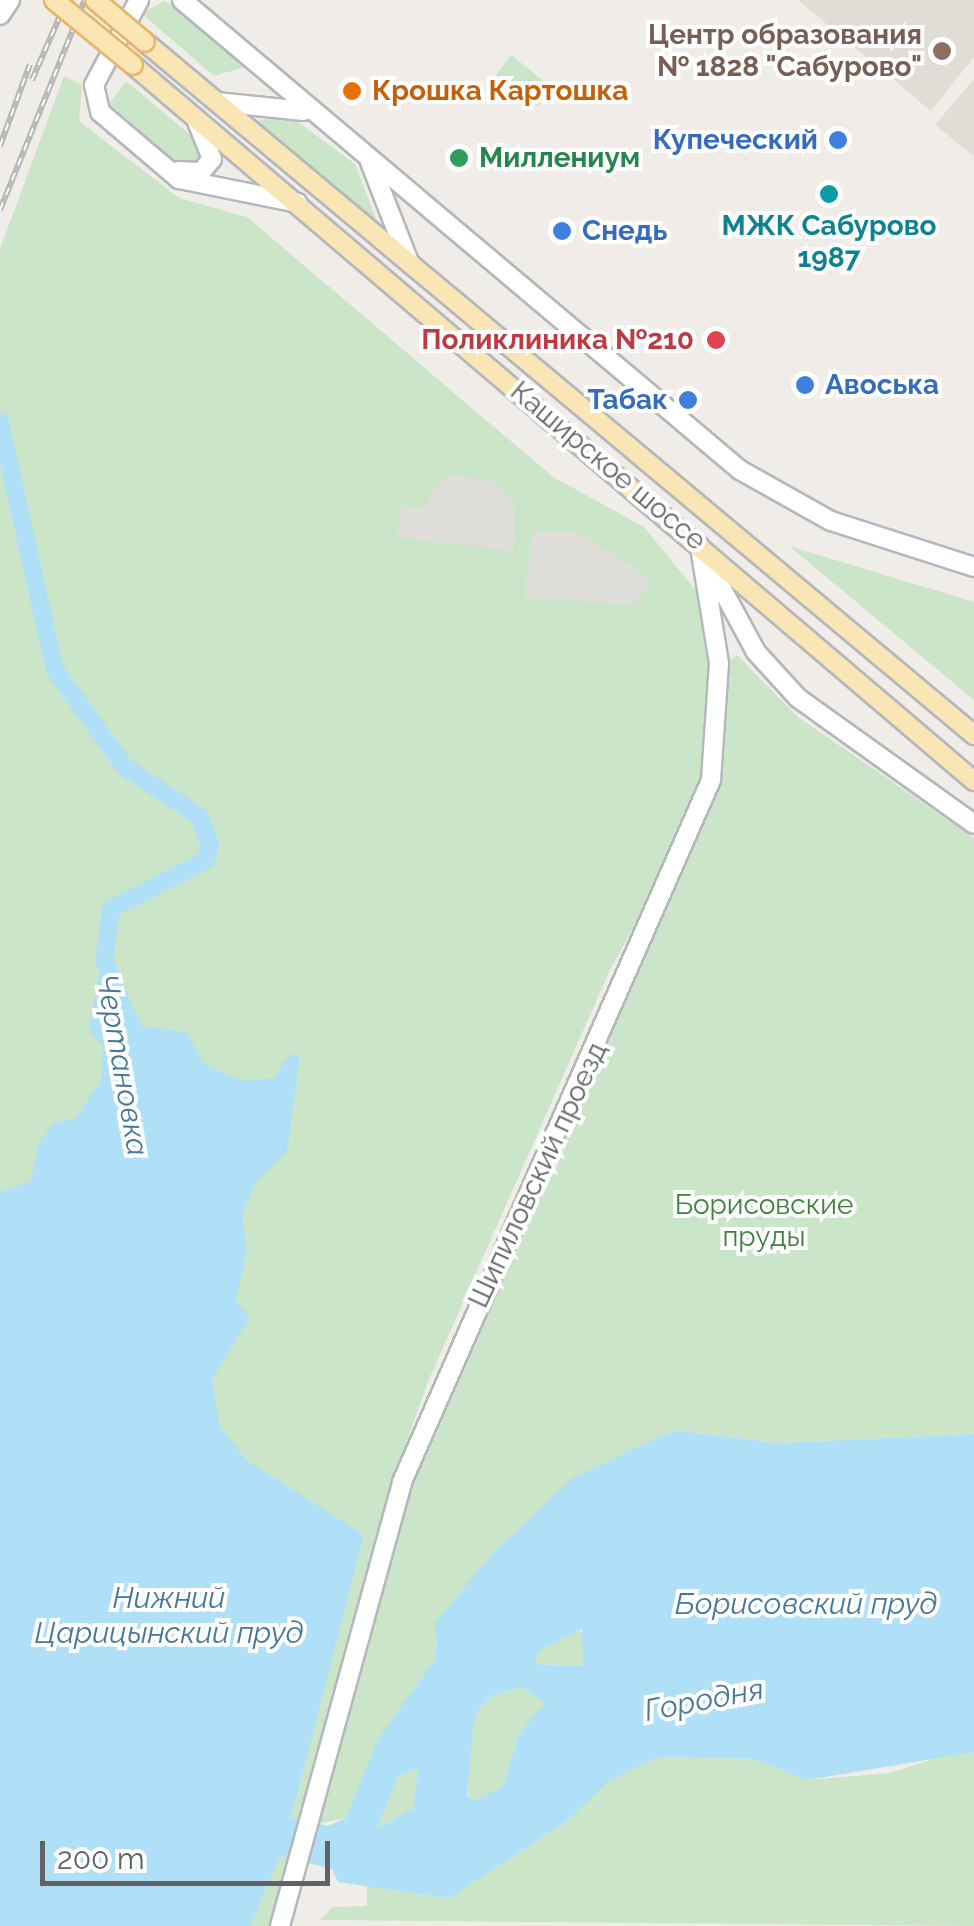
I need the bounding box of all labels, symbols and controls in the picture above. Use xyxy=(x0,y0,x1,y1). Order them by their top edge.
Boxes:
place label: Центр образования № 1828 "Сабурово" xyxy=(648,18,922,84)
marker: Центр образования № 1828 "Сабурово" xyxy=(931,40,953,62)
place label: Крошка Картошка xyxy=(372,74,628,108)
marker: Крошка Картошка xyxy=(341,80,363,102)
place label: Купеческий xyxy=(653,123,818,157)
marker: Купеческий xyxy=(827,129,849,151)
place label: Миллениум xyxy=(479,141,640,175)
marker: Миллениум xyxy=(448,147,470,169)
marker: МЖК Сабурово 1987 xyxy=(818,183,840,205)
place label: МЖК Сабурово 1987 xyxy=(721,209,937,275)
place label: Снедь xyxy=(582,214,667,248)
marker: Снедь xyxy=(551,220,573,242)
place label: Поликлиника №210 xyxy=(421,323,694,357)
marker: Поликлиника №210 xyxy=(703,327,729,353)
place label: Авоська xyxy=(825,368,939,402)
marker: Авоська xyxy=(794,374,816,396)
street label: Каширское шоссе xyxy=(504,375,712,557)
place label: Табак xyxy=(588,383,668,417)
marker: Табак xyxy=(677,389,699,411)
water label: Чертановка xyxy=(88,971,156,1159)
street label: Шипиловский проезд xyxy=(462,1037,614,1313)
park label: Борисовские пруды xyxy=(675,1188,853,1254)
water label: Нижний Царицынский пруд xyxy=(35,1580,303,1650)
water label: Борисовский пруд xyxy=(675,1586,937,1622)
water label: Городня xyxy=(641,1671,767,1729)
scale bar xyxy=(45,1821,335,1883)
text: 200 m xyxy=(57,1841,145,1876)

